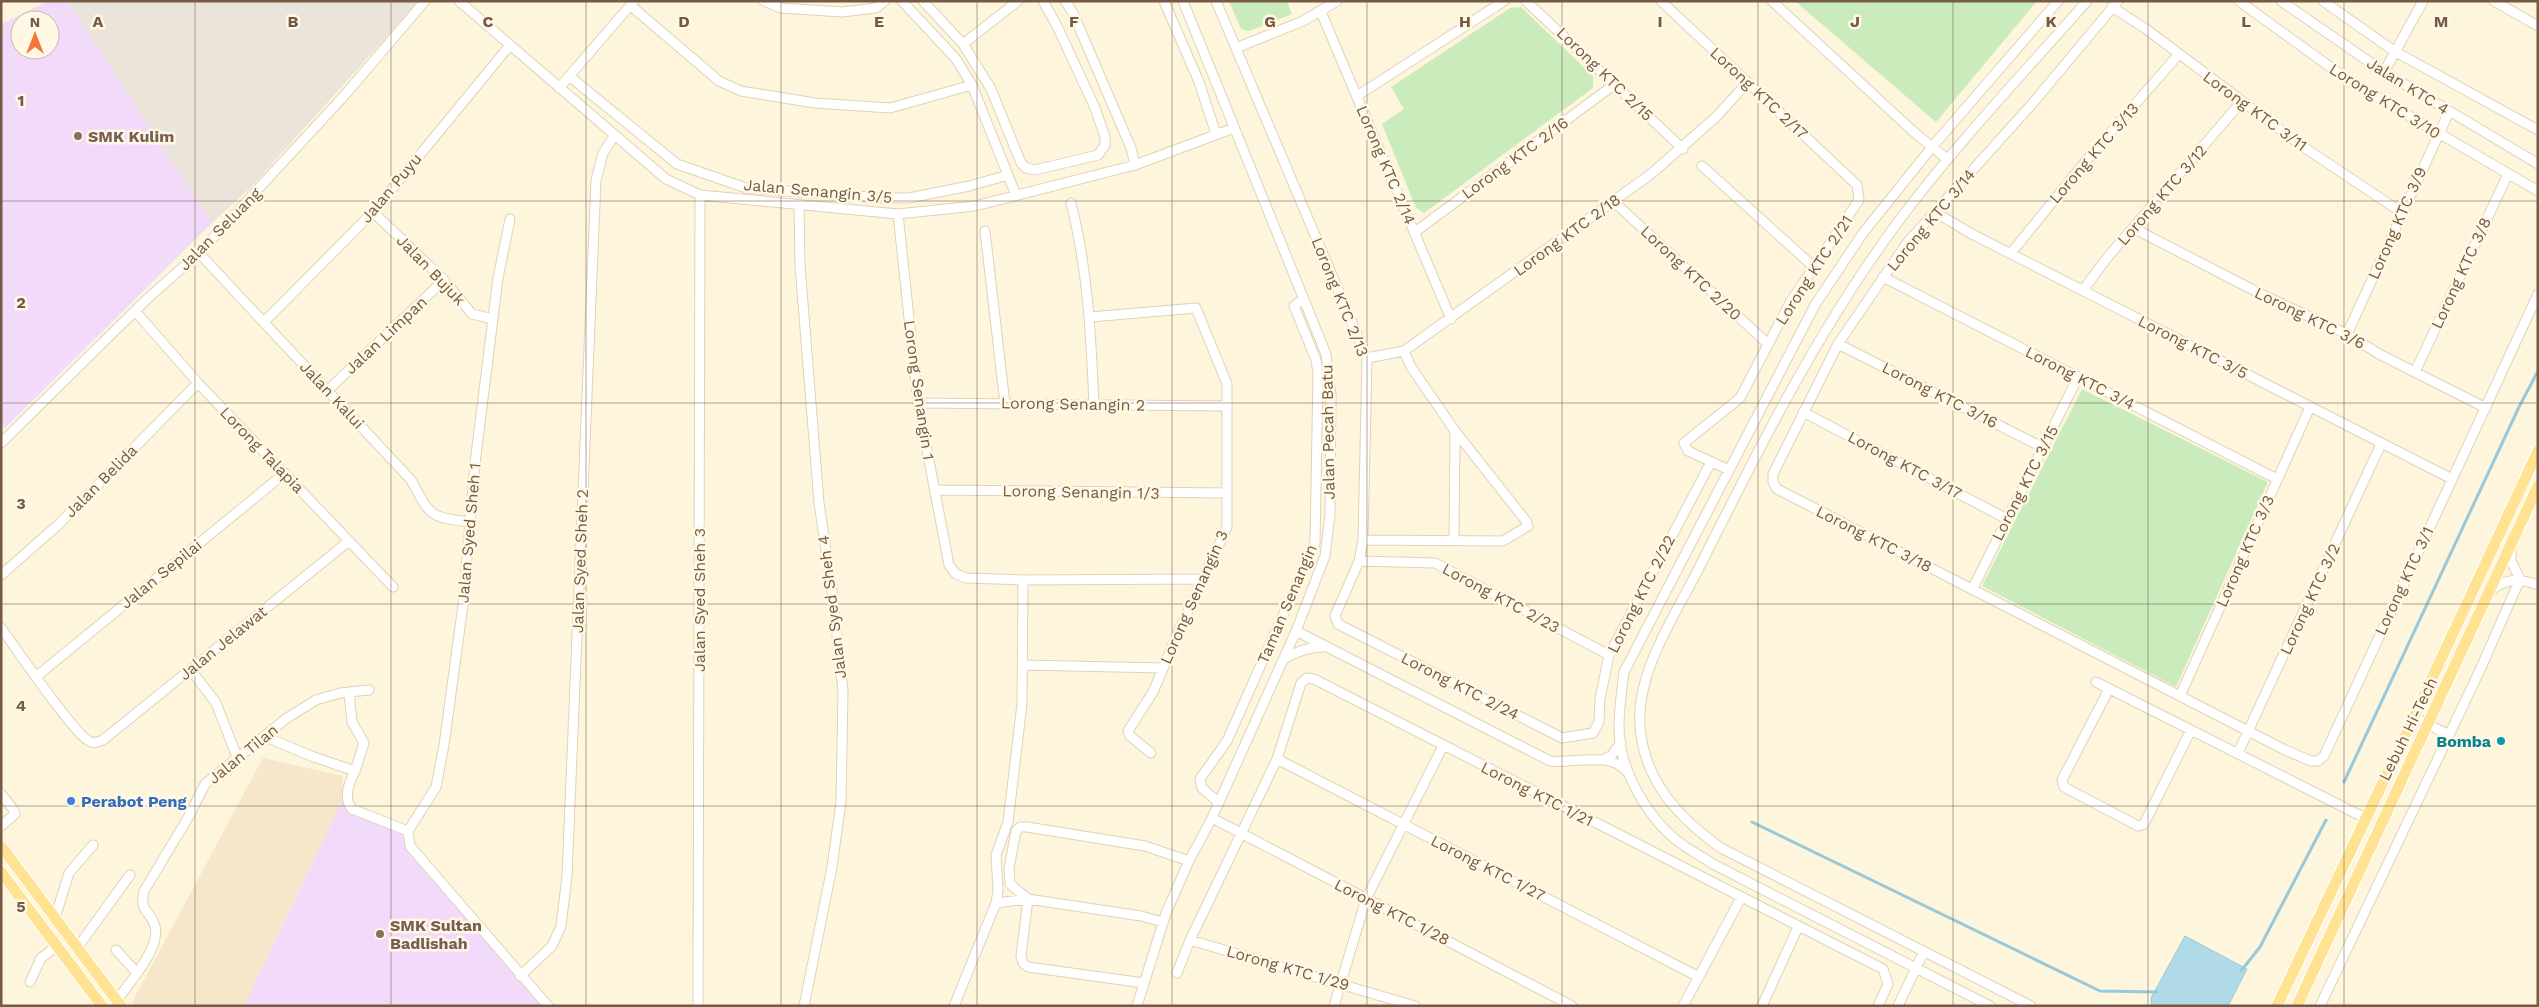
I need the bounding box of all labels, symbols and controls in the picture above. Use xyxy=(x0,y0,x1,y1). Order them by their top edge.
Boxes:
north arrow xyxy=(10,10,60,60)
text: A xyxy=(93,12,104,31)
text: B xyxy=(288,12,299,31)
text: C xyxy=(483,12,494,31)
text: D xyxy=(678,12,690,31)
text: E xyxy=(874,12,884,31)
text: F xyxy=(1069,12,1079,31)
text: G xyxy=(1264,12,1276,31)
text: H xyxy=(1459,12,1471,31)
text: I xyxy=(1657,12,1663,31)
text: J xyxy=(1850,12,1860,31)
text: K xyxy=(2045,12,2057,31)
text: L xyxy=(2241,12,2251,31)
text: M xyxy=(2434,12,2448,31)
text: N xyxy=(30,14,40,30)
street label: Lorong KTC 2/15 xyxy=(1553,23,1657,125)
street label: Lorong KTC 2/17 xyxy=(1706,43,1812,143)
street label: Jalan KTC 4 xyxy=(2363,53,2453,119)
street label: Lorong KTC 3/10 xyxy=(2326,59,2444,143)
street label: Lorong KTC 3/11 xyxy=(2199,67,2311,155)
text: 1 xyxy=(18,91,24,110)
street label: Lorong KTC 3/13 xyxy=(2045,99,2143,207)
street label: Lorong KTC 2/14 xyxy=(1352,103,1420,227)
street label: Lorong KTC 2/16 xyxy=(1458,113,1572,203)
place label: SMK Kulim xyxy=(88,127,174,146)
marker: SMK Kulim xyxy=(72,130,84,142)
street label: Lorong KTC 3/12 xyxy=(2113,141,2211,249)
street label: Jalan Puyu xyxy=(356,149,426,227)
street label: Lorong KTC 3/9 xyxy=(2364,164,2430,282)
street label: Lorong KTC 3/14 xyxy=(1883,165,1979,275)
street label: Jalan Senangin 3/5 xyxy=(743,175,893,207)
street label: Jalan Seluang xyxy=(175,183,266,274)
street label: Lorong KTC 2/18 xyxy=(1510,190,1624,280)
street label: Lorong KTC 2/21 xyxy=(1771,212,1857,328)
street label: Lorong KTC 3/8 xyxy=(2427,214,2495,332)
street label: Lorong KTC 2/20 xyxy=(1637,222,1745,324)
street label: Jalan Bujuk xyxy=(393,231,469,309)
street label: Lorong KTC 2/13 xyxy=(1307,235,1373,359)
street label: Lorong KTC 3/6 xyxy=(2252,283,2368,353)
street label: Jalan Limpan xyxy=(341,292,431,378)
text: 2 xyxy=(16,293,26,312)
street label: Lorong KTC 3/5 xyxy=(2135,311,2251,383)
street label: Lorong Senangin 1 xyxy=(900,319,938,461)
street label: Lorong KTC 3/4 xyxy=(2022,342,2138,414)
street label: Jalan Kalui xyxy=(296,357,368,433)
street label: Lorong KTC 3/16 xyxy=(1879,358,2001,432)
street label: Jalan Pecah Batu xyxy=(1317,364,1339,500)
street label: Lorong Senangin 2 xyxy=(1001,393,1145,415)
street label: Lorong Talapia xyxy=(216,403,308,497)
street label: Lorong KTC 3/15 xyxy=(1988,422,2062,544)
street label: Lorong KTC 3/17 xyxy=(1845,427,1965,503)
street label: Jalan Belida xyxy=(61,441,141,521)
street label: Jalan Syed Sheh 1 xyxy=(453,462,485,604)
street label: Lorong Senangin 1/3 xyxy=(1002,481,1160,503)
street label: Jalan Syed Sheh 2 xyxy=(568,489,592,633)
street label: Lorong KTC 3/3 xyxy=(2212,492,2278,610)
text: 3 xyxy=(16,494,26,513)
street label: Lorong KTC 3/18 xyxy=(1813,502,1935,576)
street label: Lorong KTC 3/1 xyxy=(2371,524,2437,638)
street label: Lorong Senangin 3 xyxy=(1156,527,1232,667)
street label: Jalan Syed Sheh 3 xyxy=(690,528,709,672)
street label: Lorong KTC 2/22 xyxy=(1603,532,1679,656)
street label: Jalan Syed Sheh 4 xyxy=(814,534,850,680)
street label: Jalan Sepilai xyxy=(117,535,205,613)
street label: Lorong KTC 3/2 xyxy=(2276,540,2344,658)
street label: Taman Senangin xyxy=(1253,541,1321,667)
street label: Lorong KTC 2/23 xyxy=(1439,559,1563,637)
street label: Jalan Jelawat xyxy=(175,602,271,684)
street label: Lorong KTC 2/24 xyxy=(1398,648,1522,724)
street label: Lebuh Hi-Tech xyxy=(2375,674,2441,784)
text: 4 xyxy=(16,696,26,715)
street label: Jalan Tilan xyxy=(204,720,282,788)
place label: Bomba xyxy=(2436,732,2492,751)
marker: Bomba xyxy=(2495,735,2507,747)
street label: Lorong KTC 1/21 xyxy=(1478,758,1596,830)
place label: Perabot Peng xyxy=(81,792,187,811)
marker: Perabot Peng xyxy=(65,795,77,807)
street label: Lorong KTC 1/27 xyxy=(1428,831,1548,905)
street label: Lorong KTC 1/28 xyxy=(1331,875,1453,949)
text: 5 xyxy=(16,897,26,916)
place label: SMK Sultan Badlishah xyxy=(390,916,482,953)
marker: SMK Sultan Badlishah xyxy=(374,928,386,940)
street label: Lorong KTC 1/29 xyxy=(1224,941,1352,995)

